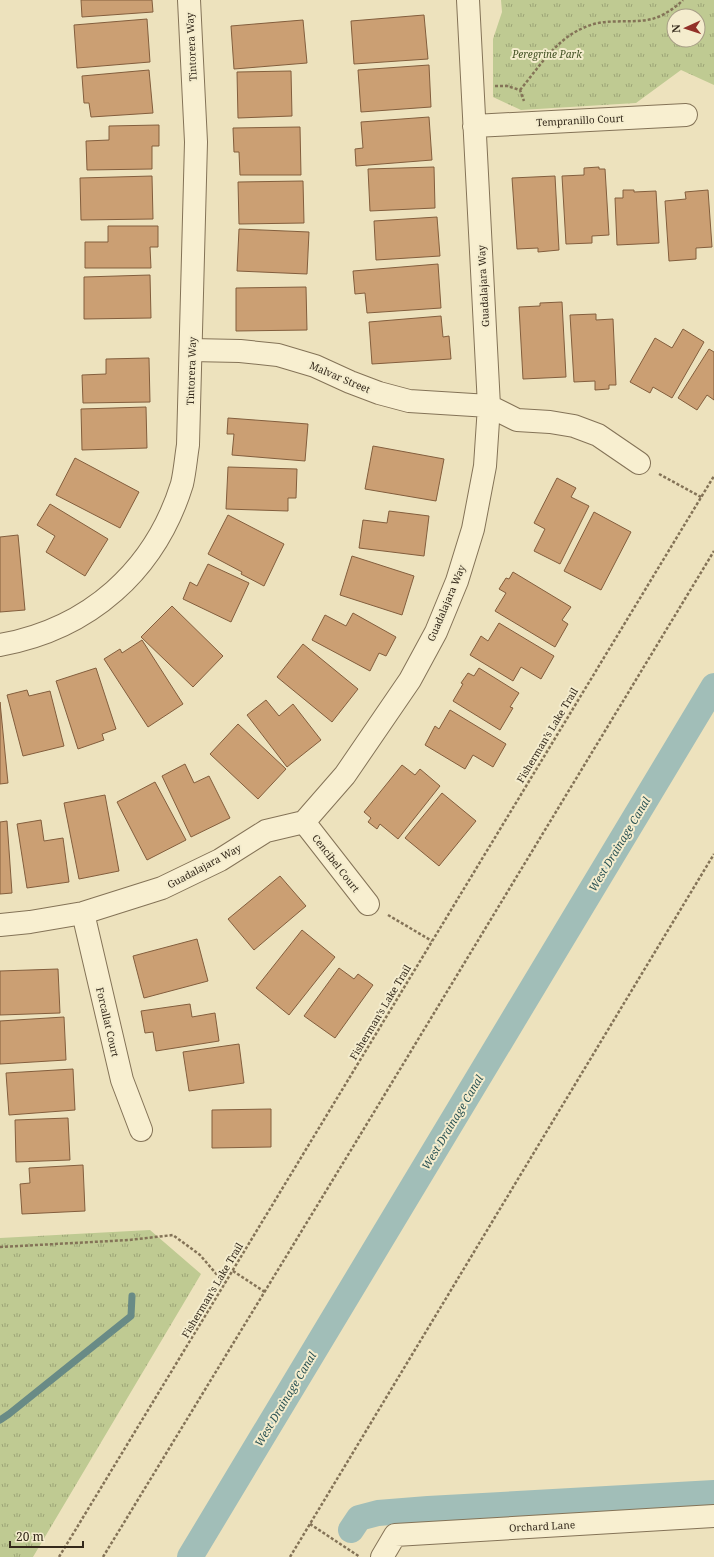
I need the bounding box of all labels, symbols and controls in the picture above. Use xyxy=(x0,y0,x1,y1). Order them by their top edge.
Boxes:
north arrow xyxy=(666,8,706,48)
street label: Tintorera Way xyxy=(182,12,200,82)
text: N xyxy=(668,23,683,33)
park label: Peregrine Park xyxy=(511,47,582,61)
street label: Tempranillo Court xyxy=(536,111,624,129)
street label: Guadalajara Way xyxy=(474,244,492,327)
street label: Tintorera Way xyxy=(183,336,199,406)
street label: Malvar Street xyxy=(307,358,373,396)
street label: Guadalajara Way xyxy=(424,562,469,643)
street label: Fisherman’s Lake Trail xyxy=(513,685,581,785)
water label: West Drainage Canal xyxy=(585,793,654,894)
street label: Cencibel Court xyxy=(309,831,363,895)
street label: Guadalajara Way xyxy=(165,840,244,891)
street label: Fisherman’s Lake Trail xyxy=(346,962,414,1062)
street label: Forcallat Court xyxy=(93,986,123,1059)
water label: West Drainage Canal xyxy=(418,1071,487,1172)
street label: Fisherman’s Lake Trail xyxy=(178,1240,246,1340)
water label: West Drainage Canal xyxy=(251,1348,320,1449)
street label: Orchard Lane xyxy=(509,1517,575,1535)
scale bar xyxy=(10,1523,83,1549)
text: 20 m xyxy=(16,1528,44,1545)

